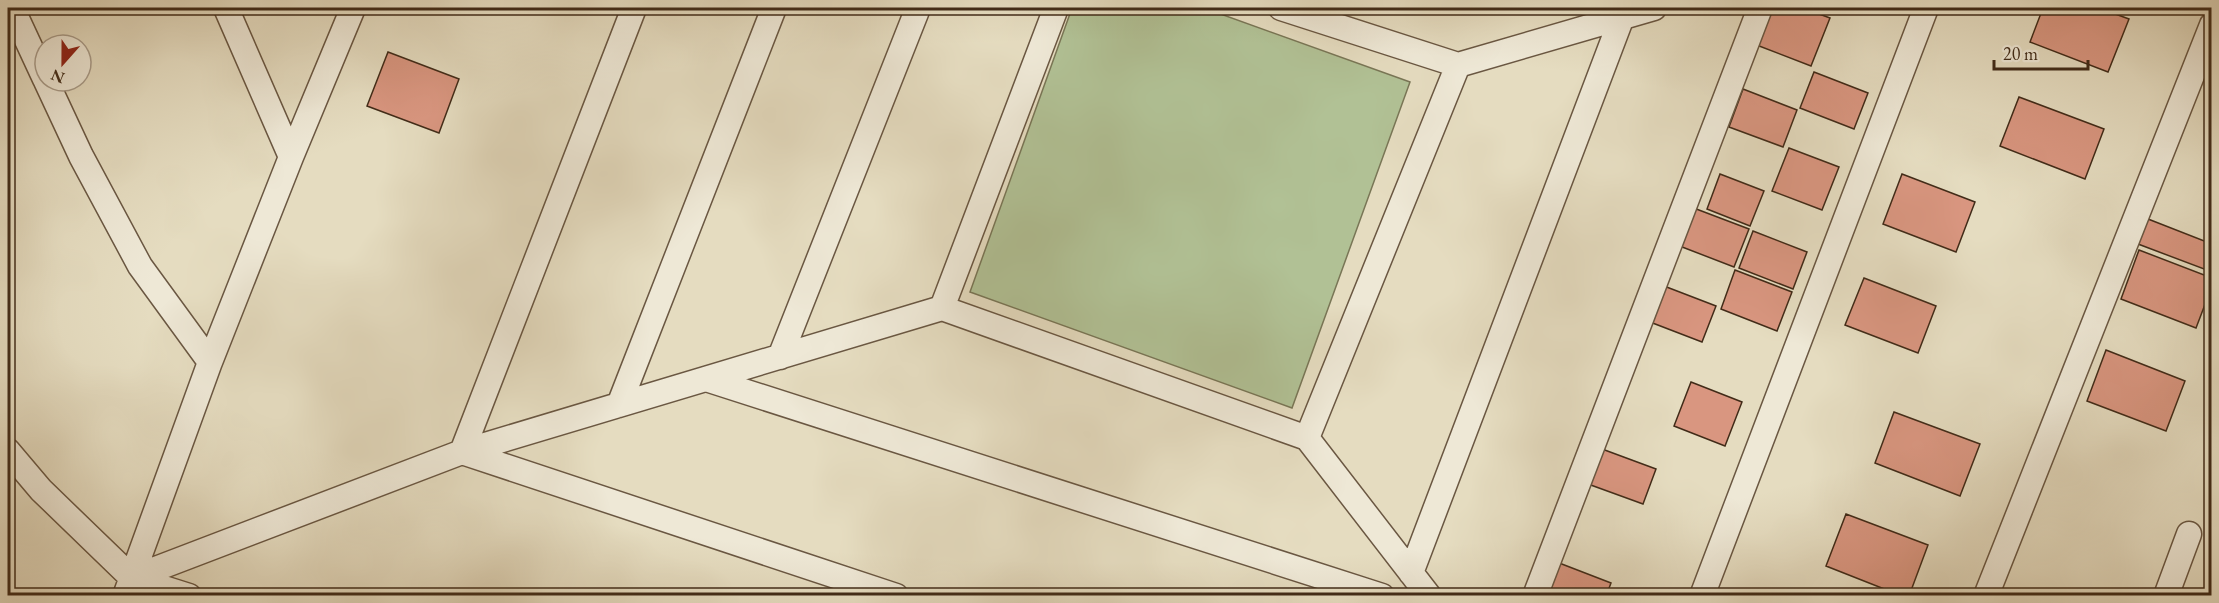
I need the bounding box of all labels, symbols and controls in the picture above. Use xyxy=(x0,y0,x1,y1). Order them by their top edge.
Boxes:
north arrow xyxy=(33,33,93,93)
scale bar xyxy=(1994,33,2088,71)
text: 20 m xyxy=(2003,42,2038,65)
text: N xyxy=(48,64,68,89)

